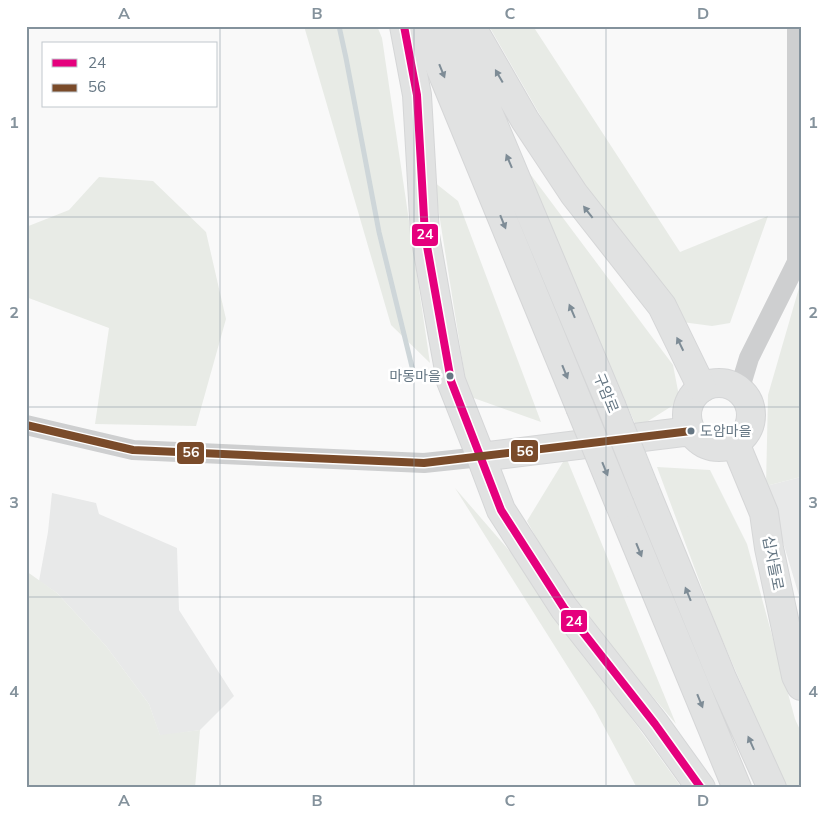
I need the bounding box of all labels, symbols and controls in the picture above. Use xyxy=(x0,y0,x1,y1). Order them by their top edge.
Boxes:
text: A xyxy=(118,3,130,23)
text: B xyxy=(311,3,323,23)
text: C xyxy=(505,3,516,23)
text: D xyxy=(697,3,709,23)
legend xyxy=(42,42,218,108)
text: 24 xyxy=(88,53,106,72)
one-way arrow xyxy=(438,64,446,78)
one-way arrow xyxy=(495,69,504,82)
text: 56 xyxy=(88,77,106,96)
text: 1 xyxy=(9,112,19,132)
text: 1 xyxy=(808,112,818,132)
one-way arrow xyxy=(505,153,513,168)
one-way arrow xyxy=(582,206,593,219)
one-way arrow xyxy=(500,215,508,229)
line badge: 24 xyxy=(411,223,439,247)
text: 24 xyxy=(417,225,434,243)
text: 2 xyxy=(9,302,19,322)
text: 2 xyxy=(808,302,818,322)
one-way arrow xyxy=(568,303,576,318)
one-way arrow xyxy=(676,337,685,352)
one-way arrow xyxy=(562,365,570,379)
place label: 마동마을 xyxy=(389,367,441,385)
street label: 구암로 xyxy=(590,370,623,416)
marker: 마동마을 xyxy=(445,371,455,381)
place label: 도암마을 xyxy=(700,422,752,440)
marker: 도암마을 xyxy=(686,426,696,436)
line badge: 56 xyxy=(510,439,539,463)
line badge: 56 xyxy=(176,441,205,465)
text: 56 xyxy=(517,442,533,460)
text: 56 xyxy=(183,443,199,461)
one-way arrow xyxy=(601,462,609,477)
text: 3 xyxy=(9,492,19,512)
text: 3 xyxy=(808,492,818,512)
street label: 십자들로 xyxy=(759,534,788,592)
one-way arrow xyxy=(635,543,643,557)
one-way arrow xyxy=(683,587,691,601)
line badge: 24 xyxy=(560,609,588,633)
text: 24 xyxy=(566,612,583,630)
text: 4 xyxy=(9,681,19,701)
text: 4 xyxy=(808,681,818,701)
one-way arrow xyxy=(697,693,705,708)
one-way arrow xyxy=(747,736,755,750)
text: A xyxy=(118,790,130,810)
text: B xyxy=(311,790,323,810)
text: C xyxy=(505,790,516,810)
text: D xyxy=(697,790,709,810)

